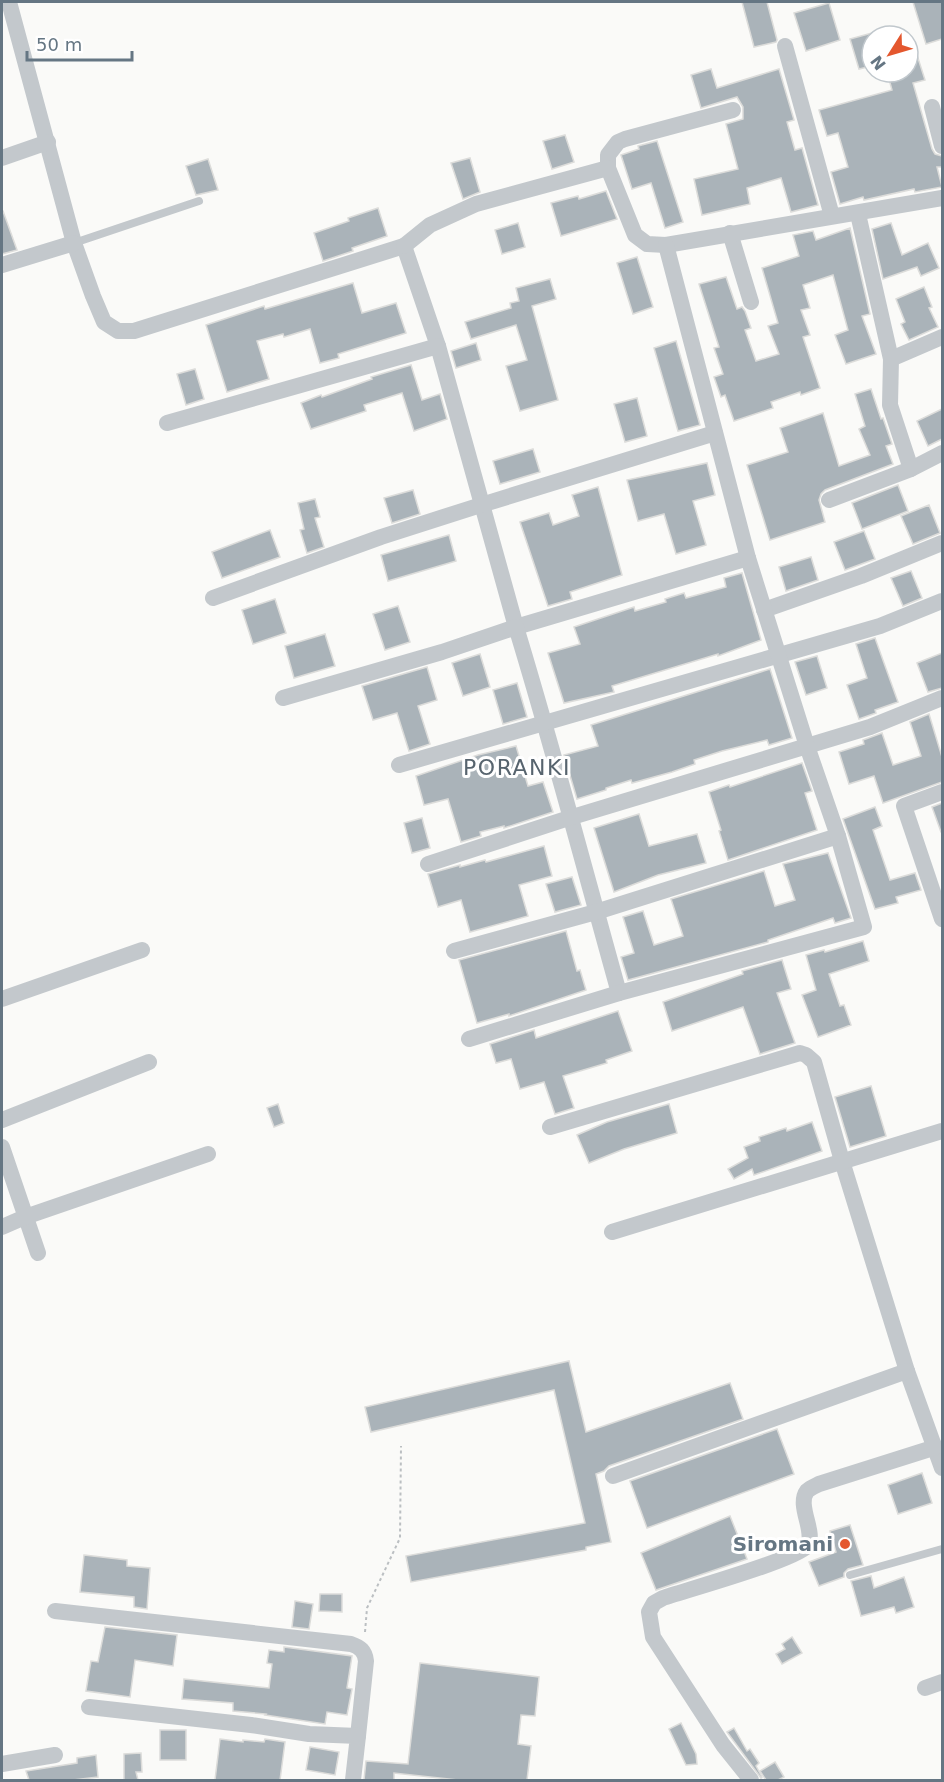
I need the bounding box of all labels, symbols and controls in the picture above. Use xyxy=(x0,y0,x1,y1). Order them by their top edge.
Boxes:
scale bar xyxy=(27,24,132,62)
north arrow xyxy=(860,24,920,84)
text: 50 m xyxy=(36,34,82,55)
text: N xyxy=(867,52,890,74)
district label: PORANKI xyxy=(463,755,571,780)
place label: Siromani xyxy=(733,1532,833,1556)
marker: Siromani xyxy=(838,1537,852,1551)

